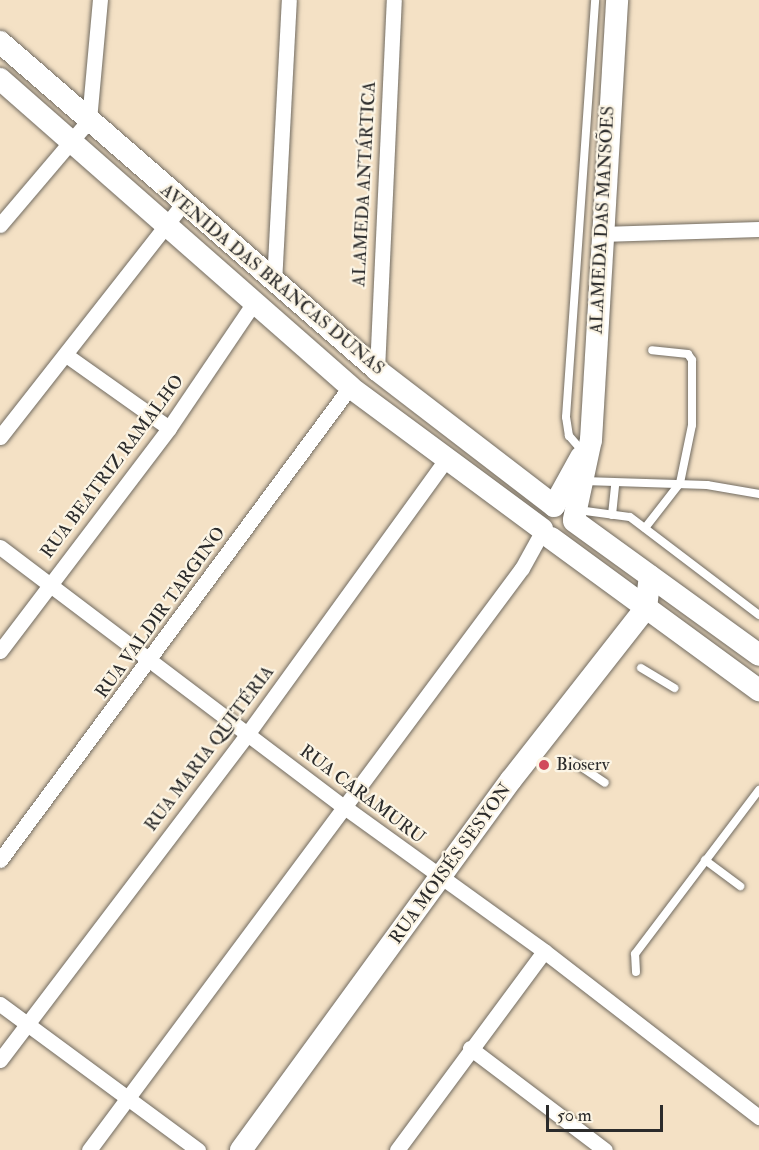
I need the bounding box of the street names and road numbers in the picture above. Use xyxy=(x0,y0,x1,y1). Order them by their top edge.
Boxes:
street label: ALAMEDA ANTÁRTICA xyxy=(349,81,381,287)
street label: ALAMEDA DAS MANSÕES xyxy=(586,105,620,335)
street label: AVENIDA DAS BRANCAS DUNAS xyxy=(156,180,388,380)
street label: RUA BEATRIZ RAMALHO xyxy=(37,371,189,563)
street label: RUA VALDIR TARGINO xyxy=(92,523,230,703)
street label: RUA MARIA QUITÉRIA xyxy=(141,662,279,836)
street label: RUA CARAMURU xyxy=(295,741,429,849)
street label: RUA MOISÉS SESYON xyxy=(385,779,517,949)

